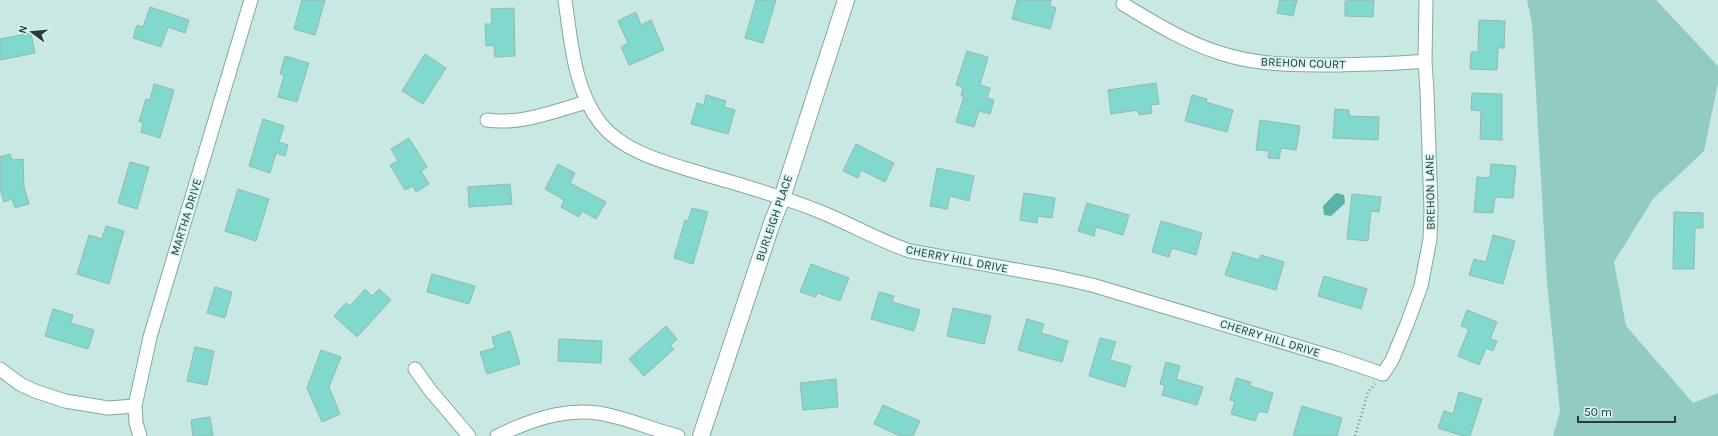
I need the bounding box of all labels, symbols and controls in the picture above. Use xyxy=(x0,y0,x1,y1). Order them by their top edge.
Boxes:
north arrow xyxy=(12,12,52,52)
text: N xyxy=(16,24,30,35)
street label: BREHON COURT xyxy=(1260,55,1346,71)
street label: BREHON LANE xyxy=(1422,154,1438,230)
street label: BURLEIGH PLACE xyxy=(753,173,795,263)
street label: MARTHA DRIVE xyxy=(168,177,204,257)
street label: CHERRY HILL DRIVE xyxy=(905,242,1009,276)
street label: CHERRY HILL DRIVE xyxy=(1218,316,1322,360)
scale bar xyxy=(1578,398,1675,424)
text: 50 m xyxy=(1584,405,1612,419)

